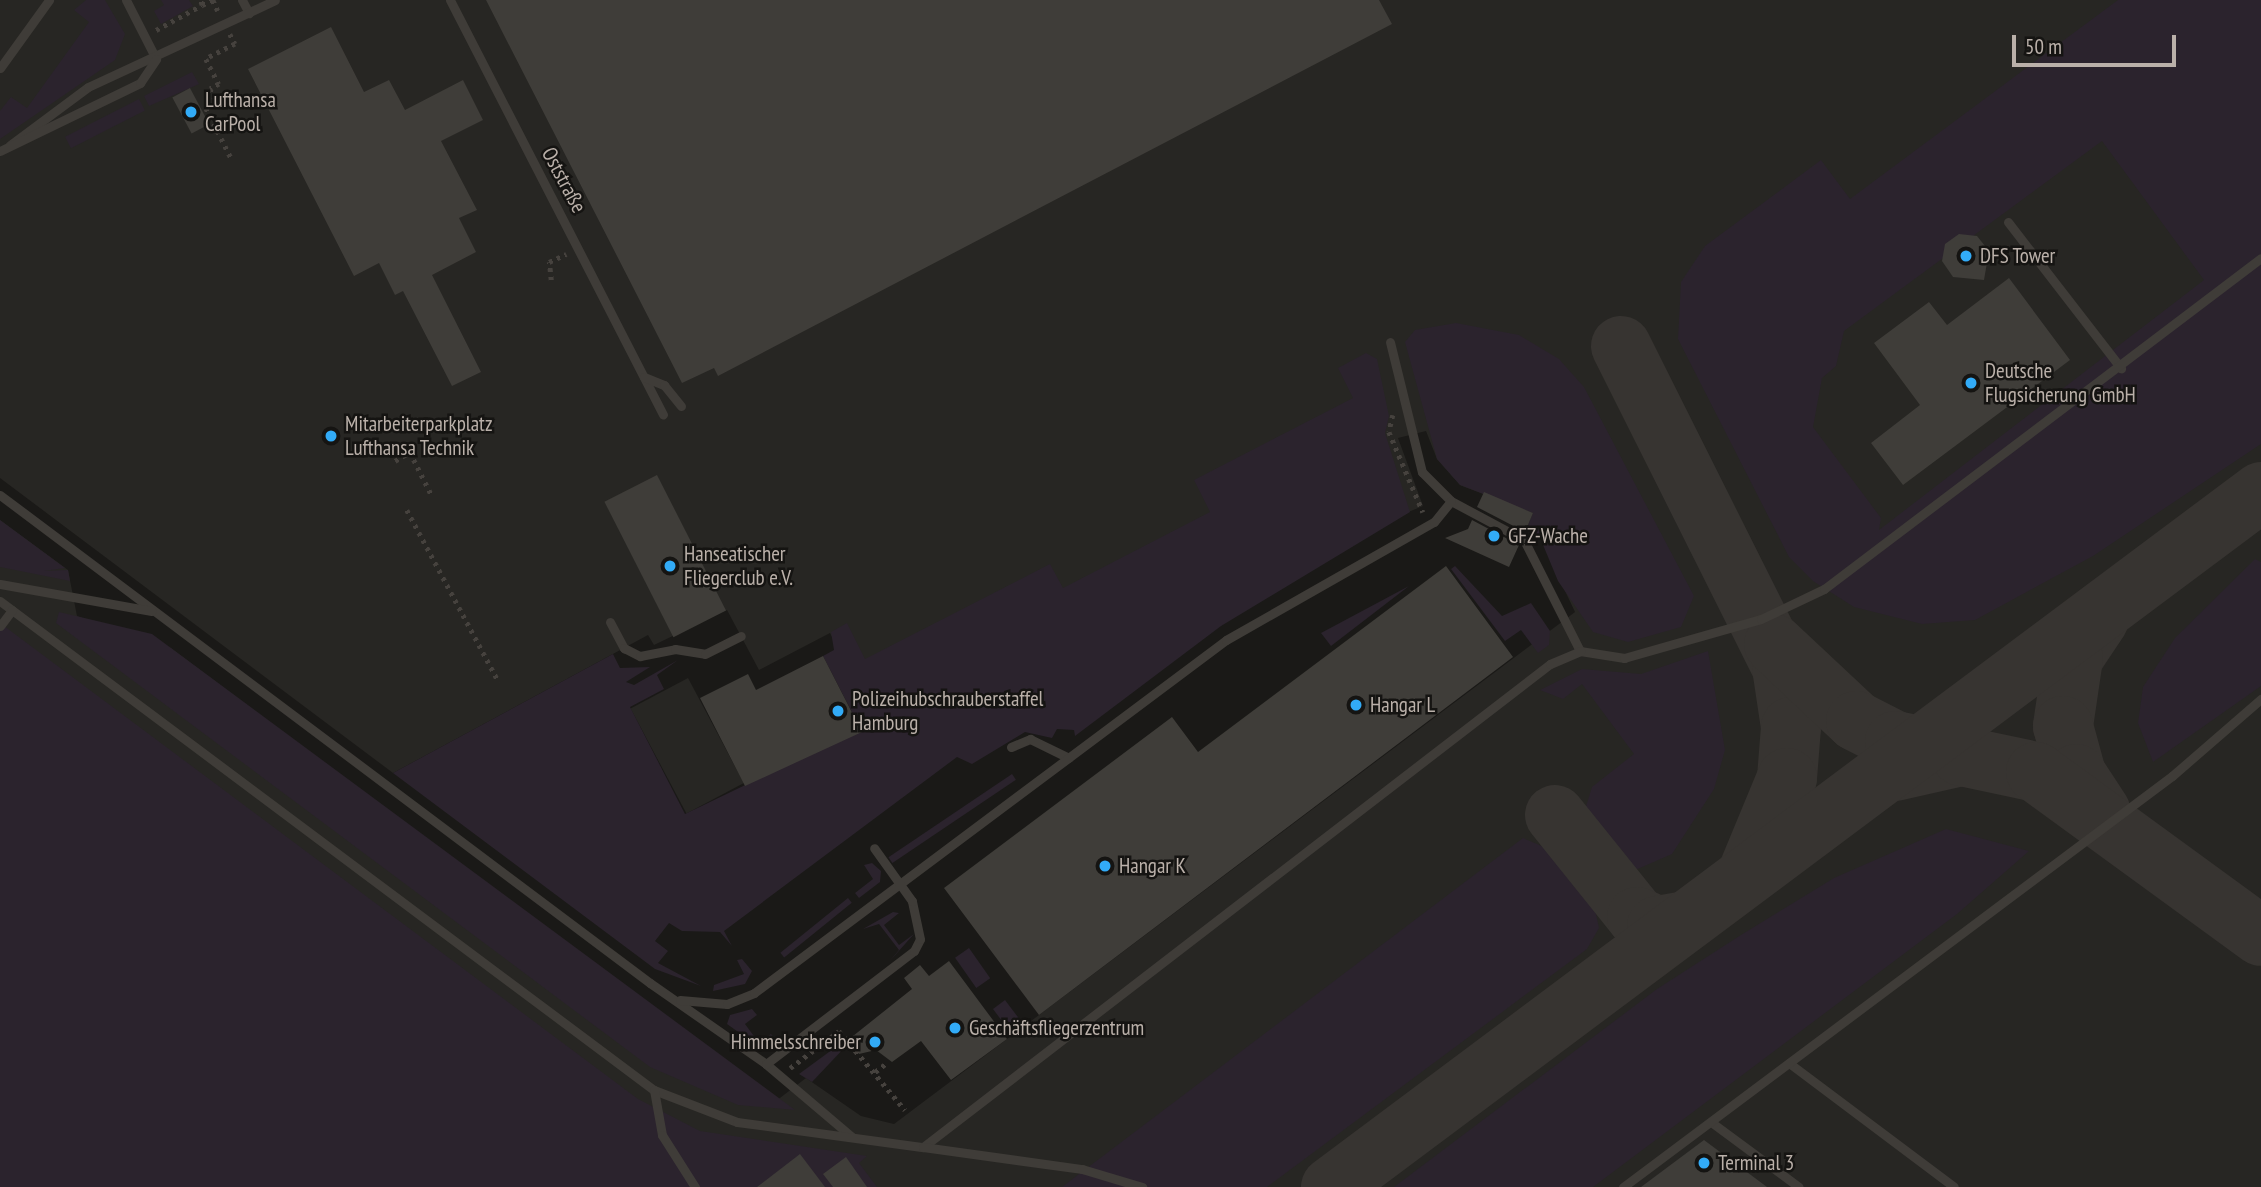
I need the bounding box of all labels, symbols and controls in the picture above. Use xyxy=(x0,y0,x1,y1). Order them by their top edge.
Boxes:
scale bar xyxy=(2016,21,2180,65)
text: 50 m xyxy=(2025,33,2062,60)
place label: Lufthansa CarPool xyxy=(205,87,276,137)
marker: Lufthansa CarPool xyxy=(183,104,199,120)
street label: Oststraße xyxy=(536,143,592,217)
place label: DFS Tower xyxy=(1980,243,2056,269)
marker: DFS Tower xyxy=(1958,248,1974,264)
place label: Deutsche Flugsicherung GmbH xyxy=(1985,358,2136,408)
marker: Deutsche Flugsicherung GmbH xyxy=(1963,375,1979,391)
place label: Mitarbeiterparkplatz Lufthansa Technik xyxy=(345,411,492,461)
marker: Mitarbeiterparkplatz Lufthansa Technik xyxy=(323,428,339,444)
place label: GFZ-Wache xyxy=(1508,523,1588,549)
marker: GFZ-Wache xyxy=(1486,528,1502,544)
place label: Hanseatischer Fliegerclub e.V. xyxy=(684,541,793,591)
marker: Hanseatischer Fliegerclub e.V. xyxy=(662,558,678,574)
place label: Polizeihubschrauberstaffel Hamburg xyxy=(852,686,1043,736)
place label: Hangar L xyxy=(1370,692,1435,718)
marker: Hangar L xyxy=(1348,697,1364,713)
marker: Polizeihubschrauberstaffel Hamburg xyxy=(830,703,846,719)
place label: Hangar K xyxy=(1119,853,1186,879)
marker: Hangar K xyxy=(1097,858,1113,874)
place label: Geschäftsfliegerzentrum xyxy=(969,1015,1144,1041)
marker: Geschäftsfliegerzentrum xyxy=(947,1020,963,1036)
place label: Himmelsschreiber xyxy=(731,1029,861,1055)
marker: Himmelsschreiber xyxy=(867,1034,883,1050)
place label: Terminal 3 xyxy=(1718,1150,1794,1176)
marker: Terminal 3 xyxy=(1696,1155,1712,1171)

